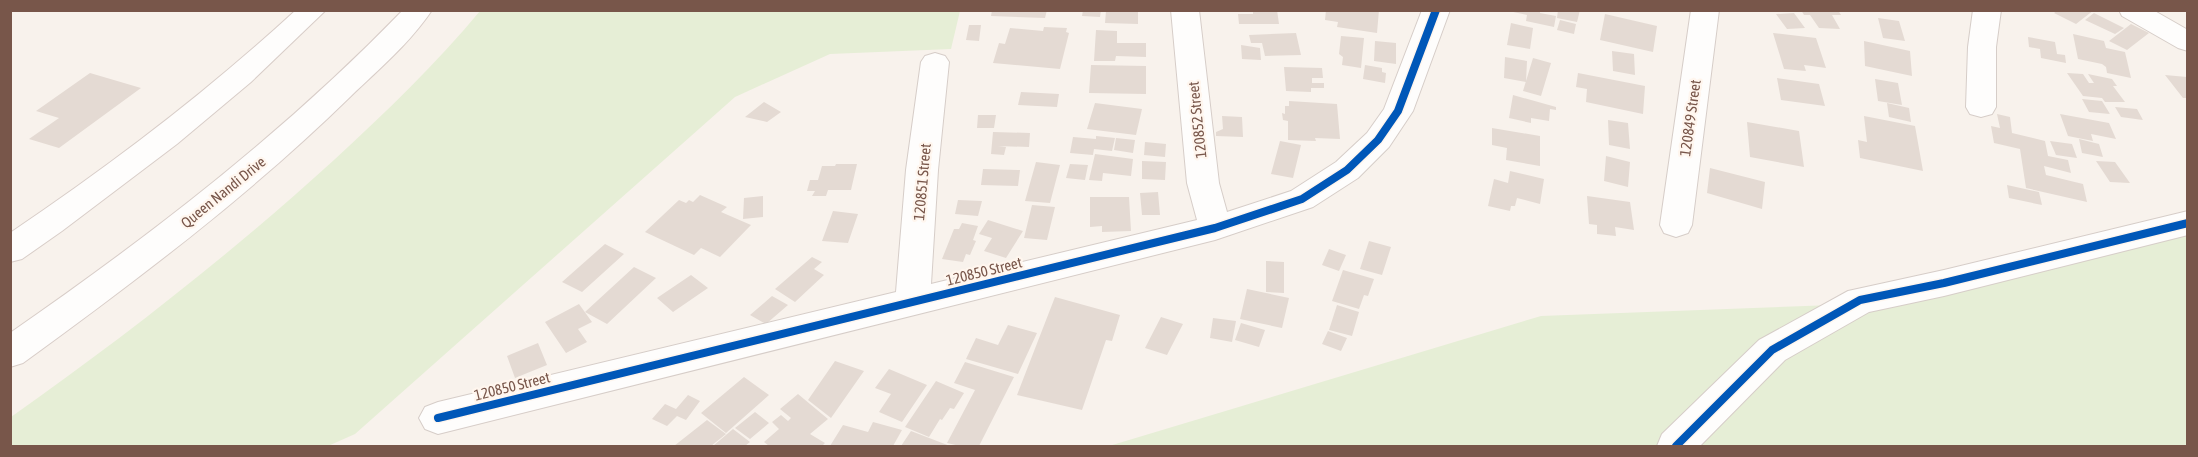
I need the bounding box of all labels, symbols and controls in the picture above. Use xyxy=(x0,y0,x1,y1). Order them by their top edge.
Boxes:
street label: 120849 Street xyxy=(1676,79,1704,157)
street label: 120852 Street xyxy=(1185,81,1209,159)
street label: 120851 Street xyxy=(910,143,934,221)
street label: Queen Nandi Drive xyxy=(177,153,269,231)
street label: 120850 Street xyxy=(944,253,1024,289)
street label: 120850 Street xyxy=(472,368,552,404)

